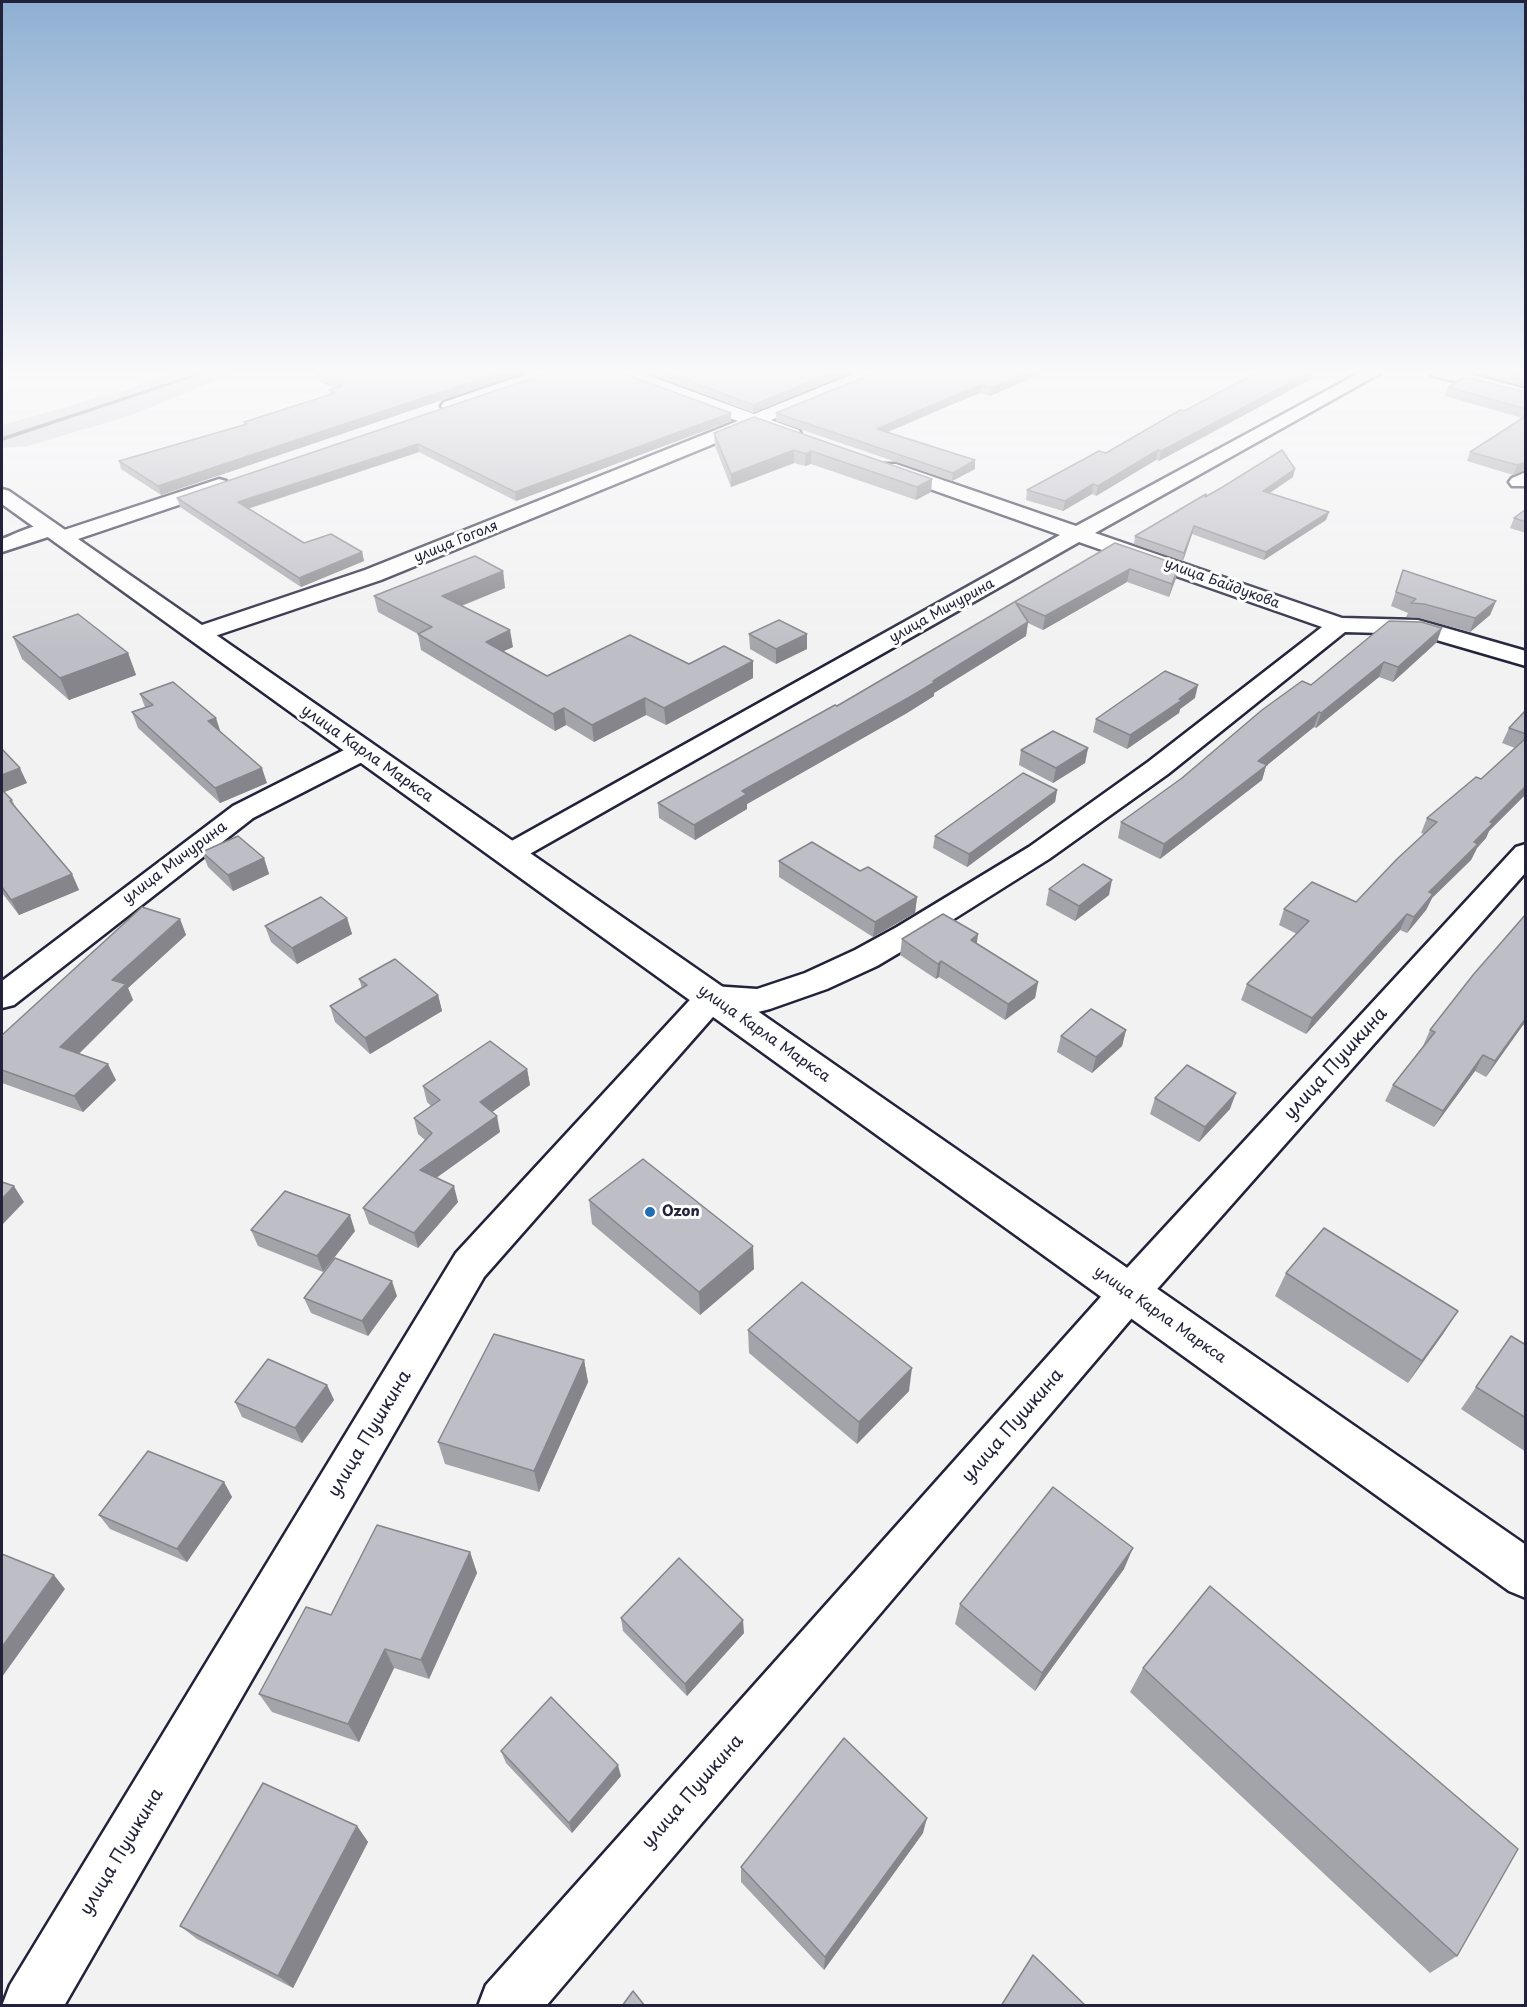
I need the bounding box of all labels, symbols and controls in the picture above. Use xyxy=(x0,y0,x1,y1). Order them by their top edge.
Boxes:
street label: улица Гоголя xyxy=(412,518,500,566)
street label: улица Байдукова xyxy=(1162,555,1282,613)
street label: улица Мичурина xyxy=(887,575,997,647)
street label: улица Карла Маркса xyxy=(298,702,436,806)
street label: улица Мичурина xyxy=(119,818,231,908)
street label: улица Карла Маркса xyxy=(695,982,833,1086)
street label: улица Пушкина xyxy=(1280,1003,1392,1125)
place label: Ozon xyxy=(662,1203,700,1221)
marker: Ozon xyxy=(643,1205,657,1219)
street label: улица Карла Маркса xyxy=(1091,1263,1229,1367)
street label: улица Пушкина xyxy=(958,1365,1068,1487)
street label: улица Пушкина xyxy=(324,1367,416,1501)
street label: улица Пушкина xyxy=(638,1731,748,1853)
street label: улица Пушкина xyxy=(76,1785,168,1919)

